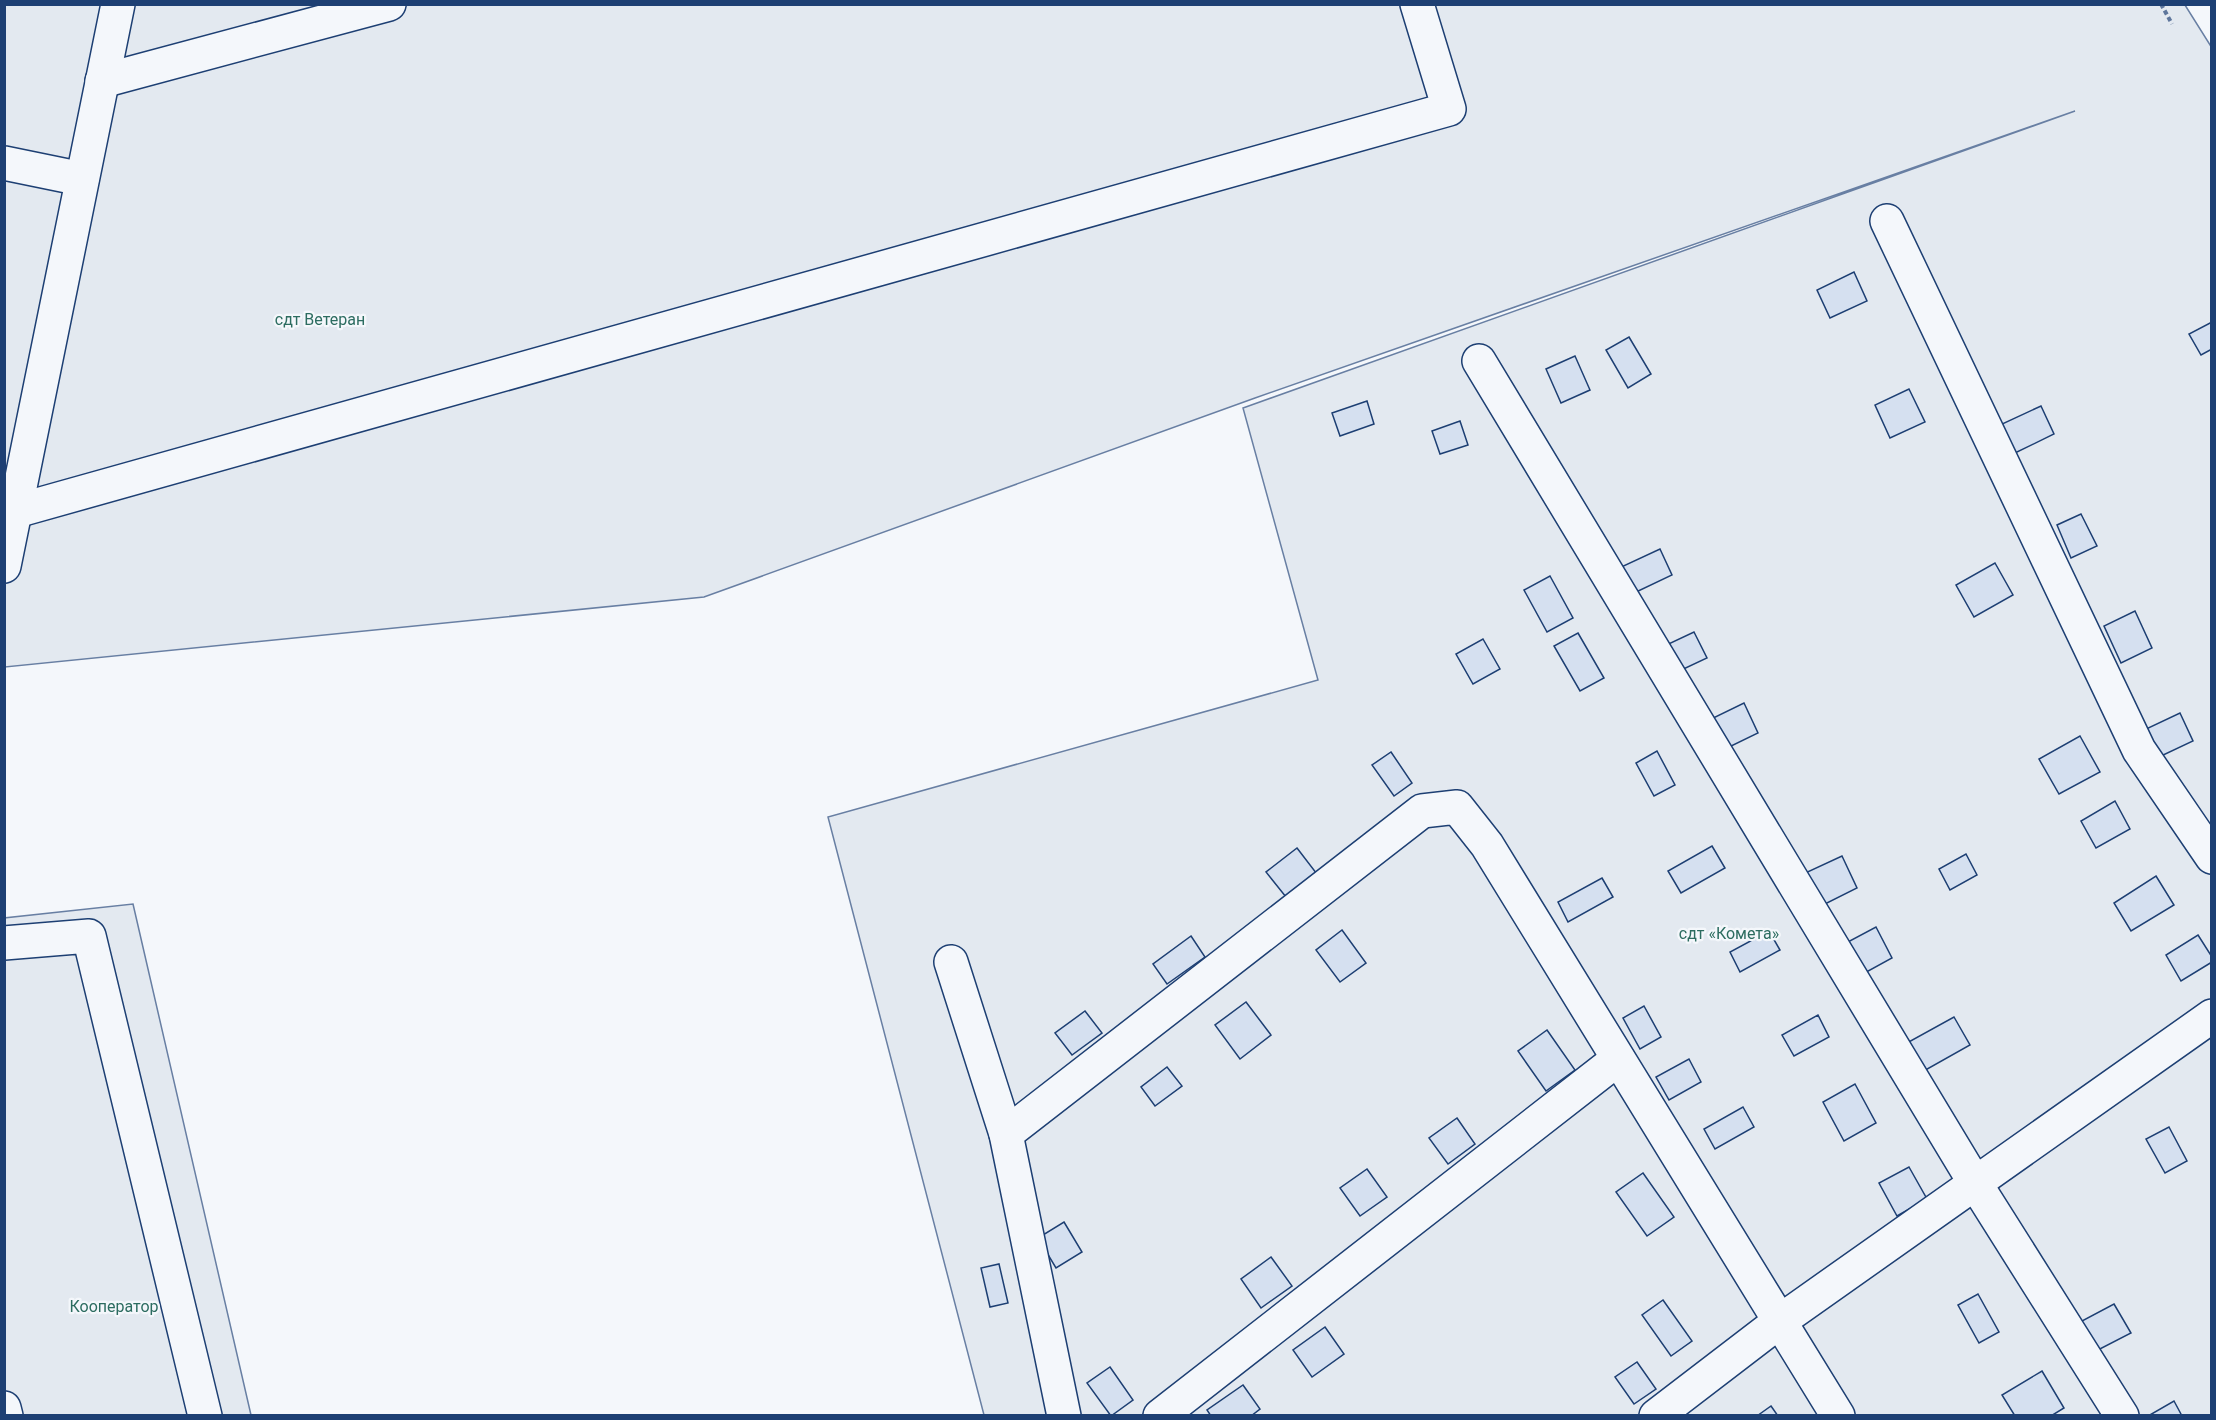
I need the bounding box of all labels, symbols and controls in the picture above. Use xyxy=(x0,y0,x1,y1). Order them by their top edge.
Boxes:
park label: сдт Ветеран xyxy=(275,310,365,329)
park label: сдт «Комета» xyxy=(1679,924,1779,943)
park label: Кооператор xyxy=(69,1297,159,1316)

